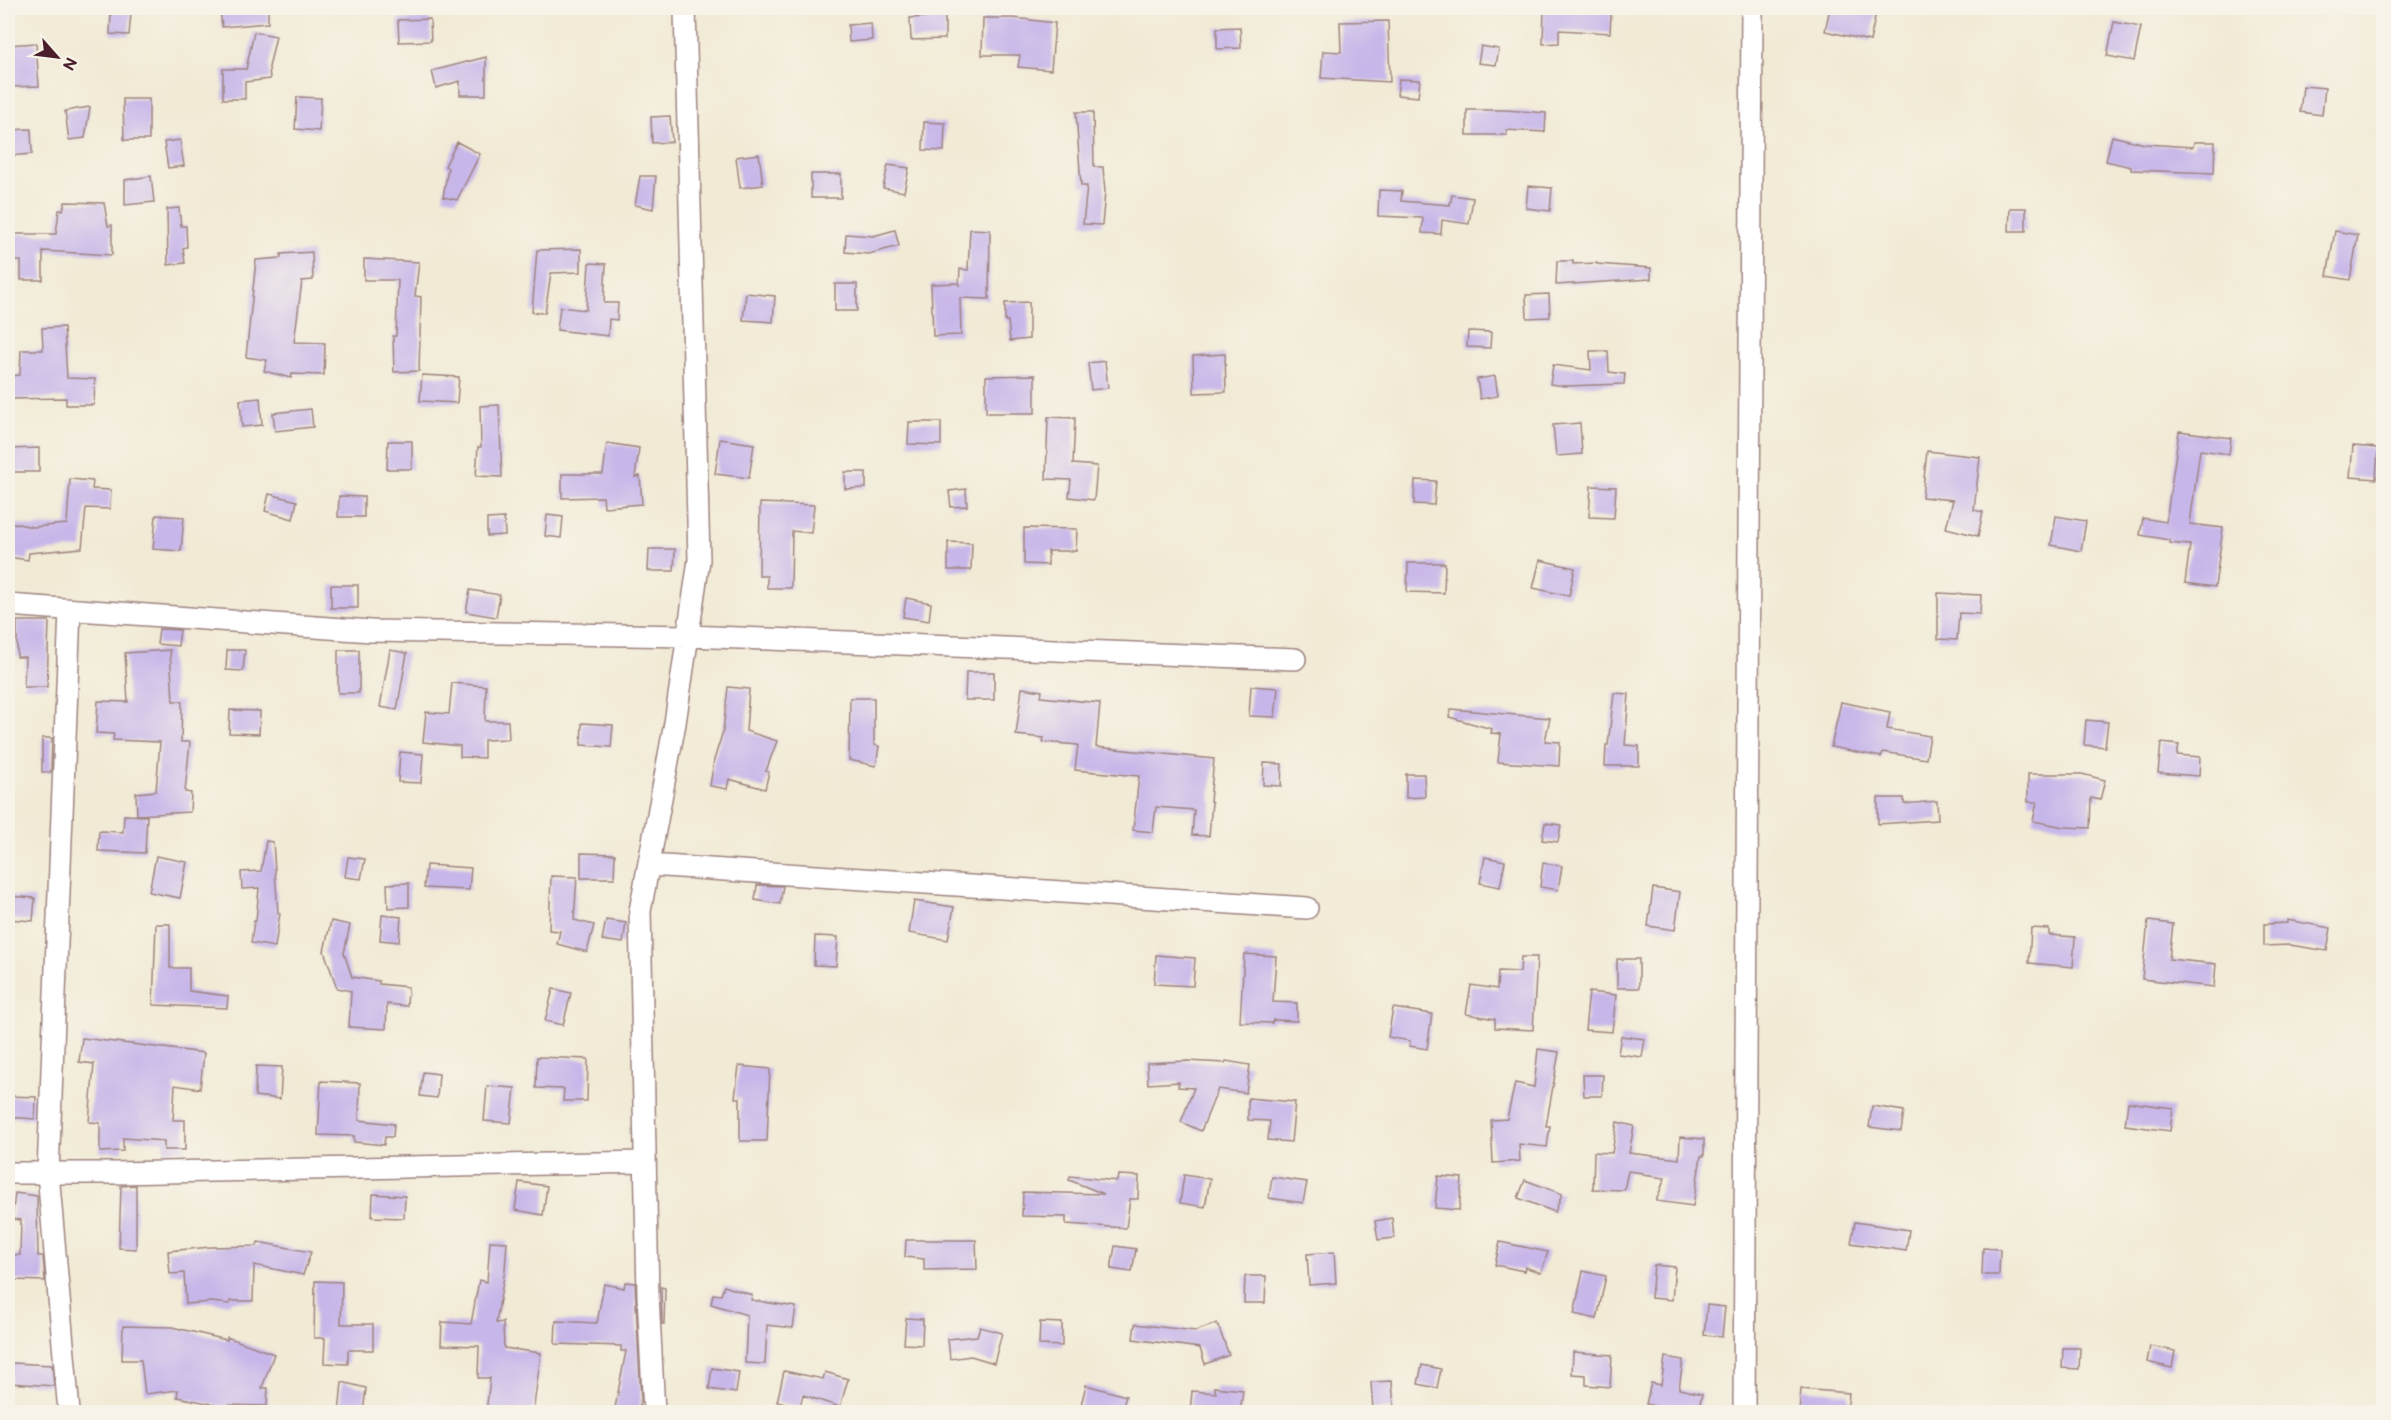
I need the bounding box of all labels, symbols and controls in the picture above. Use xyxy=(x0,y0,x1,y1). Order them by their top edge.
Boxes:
north arrow xyxy=(27,27,87,87)
text: N xyxy=(58,54,80,73)

